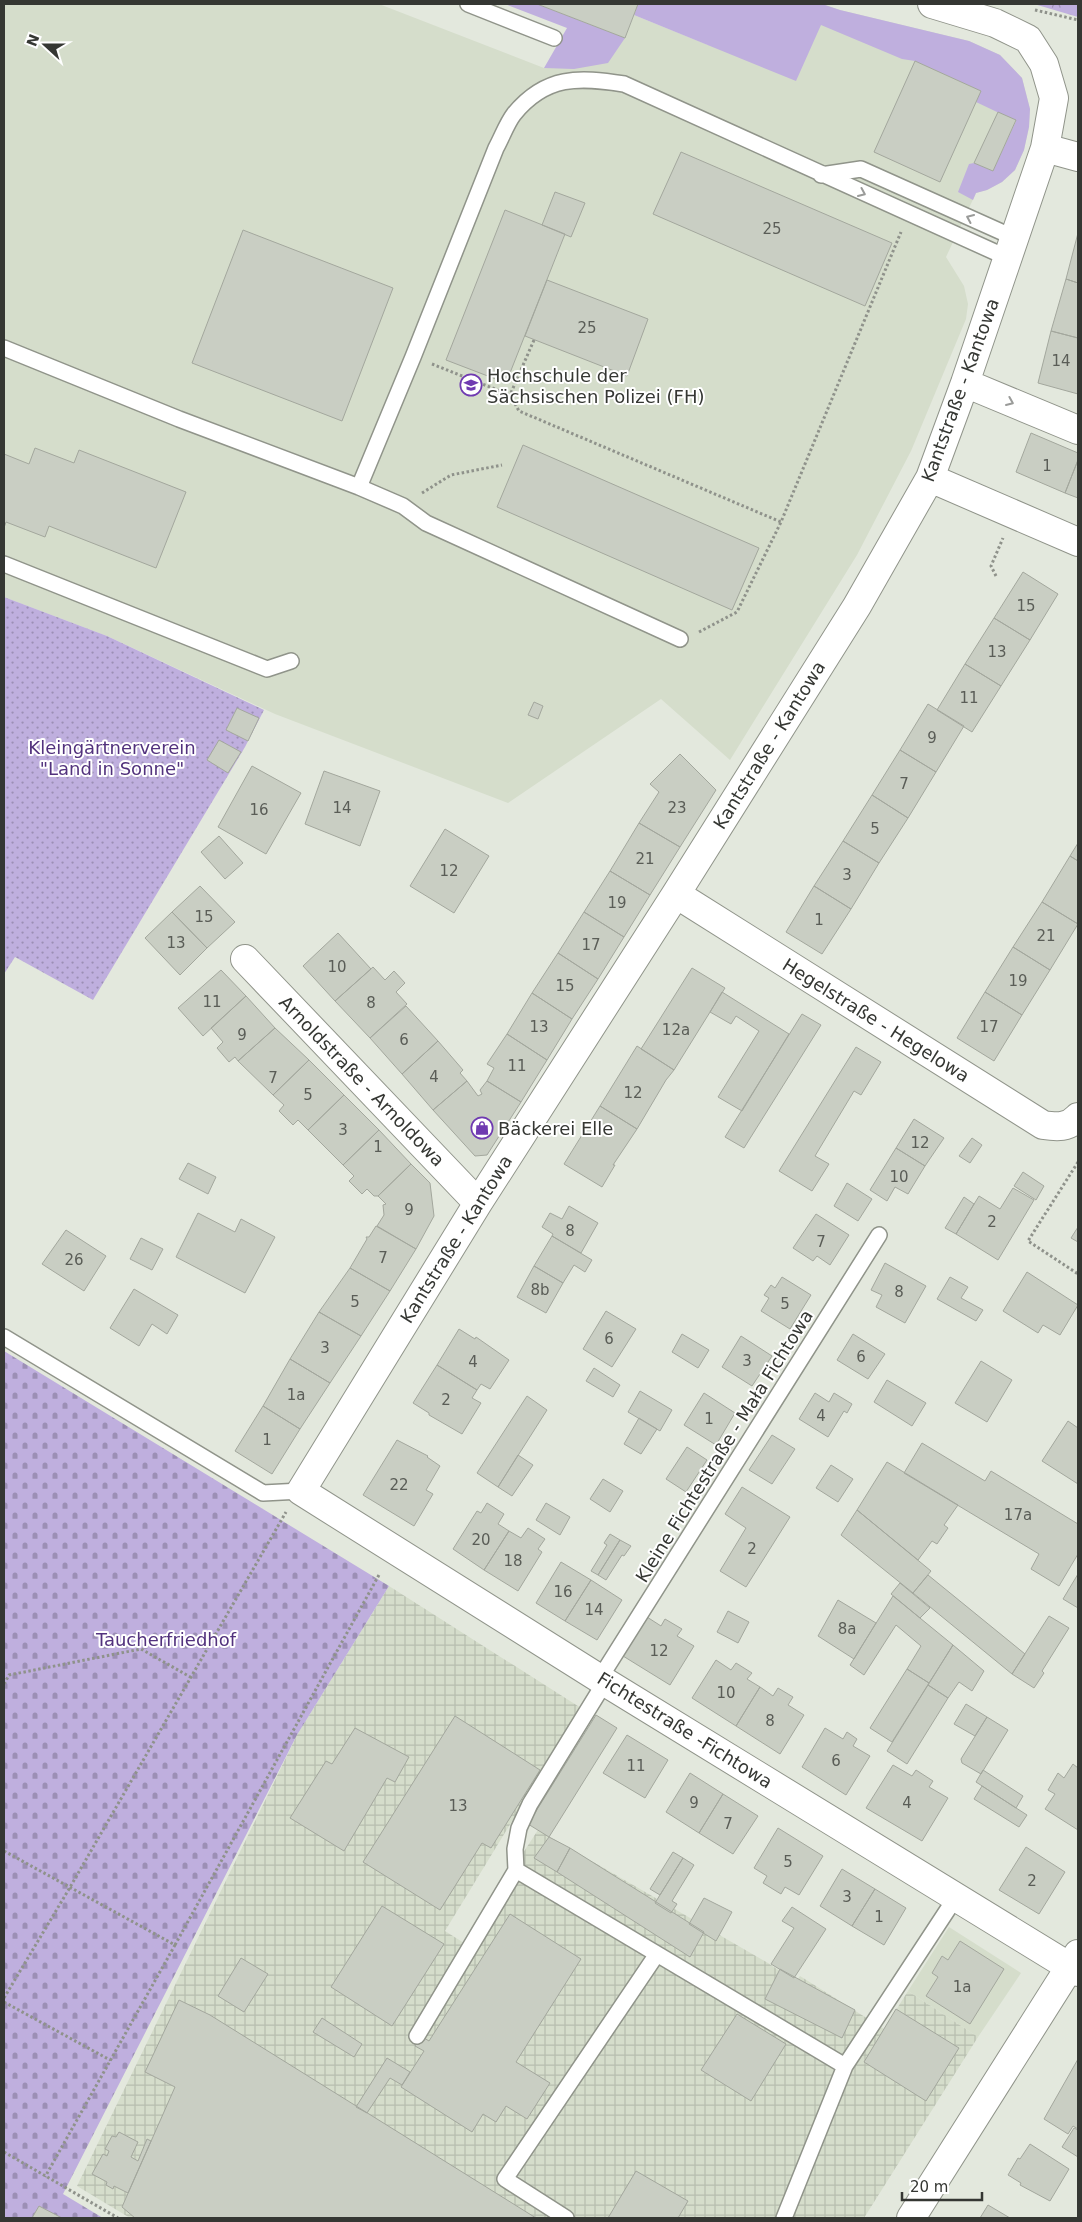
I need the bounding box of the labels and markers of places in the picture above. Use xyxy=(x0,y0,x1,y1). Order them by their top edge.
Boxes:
place label: Hochschule der Sächsischen Polizei (FH) xyxy=(487,365,704,407)
school or university icon: Hochschule der Sächsischen Polizei (FH) xyxy=(459,373,483,397)
shop icon: Bäckerei Elle xyxy=(470,1116,494,1140)
place label: Bäckerei Elle xyxy=(498,1118,613,1139)

